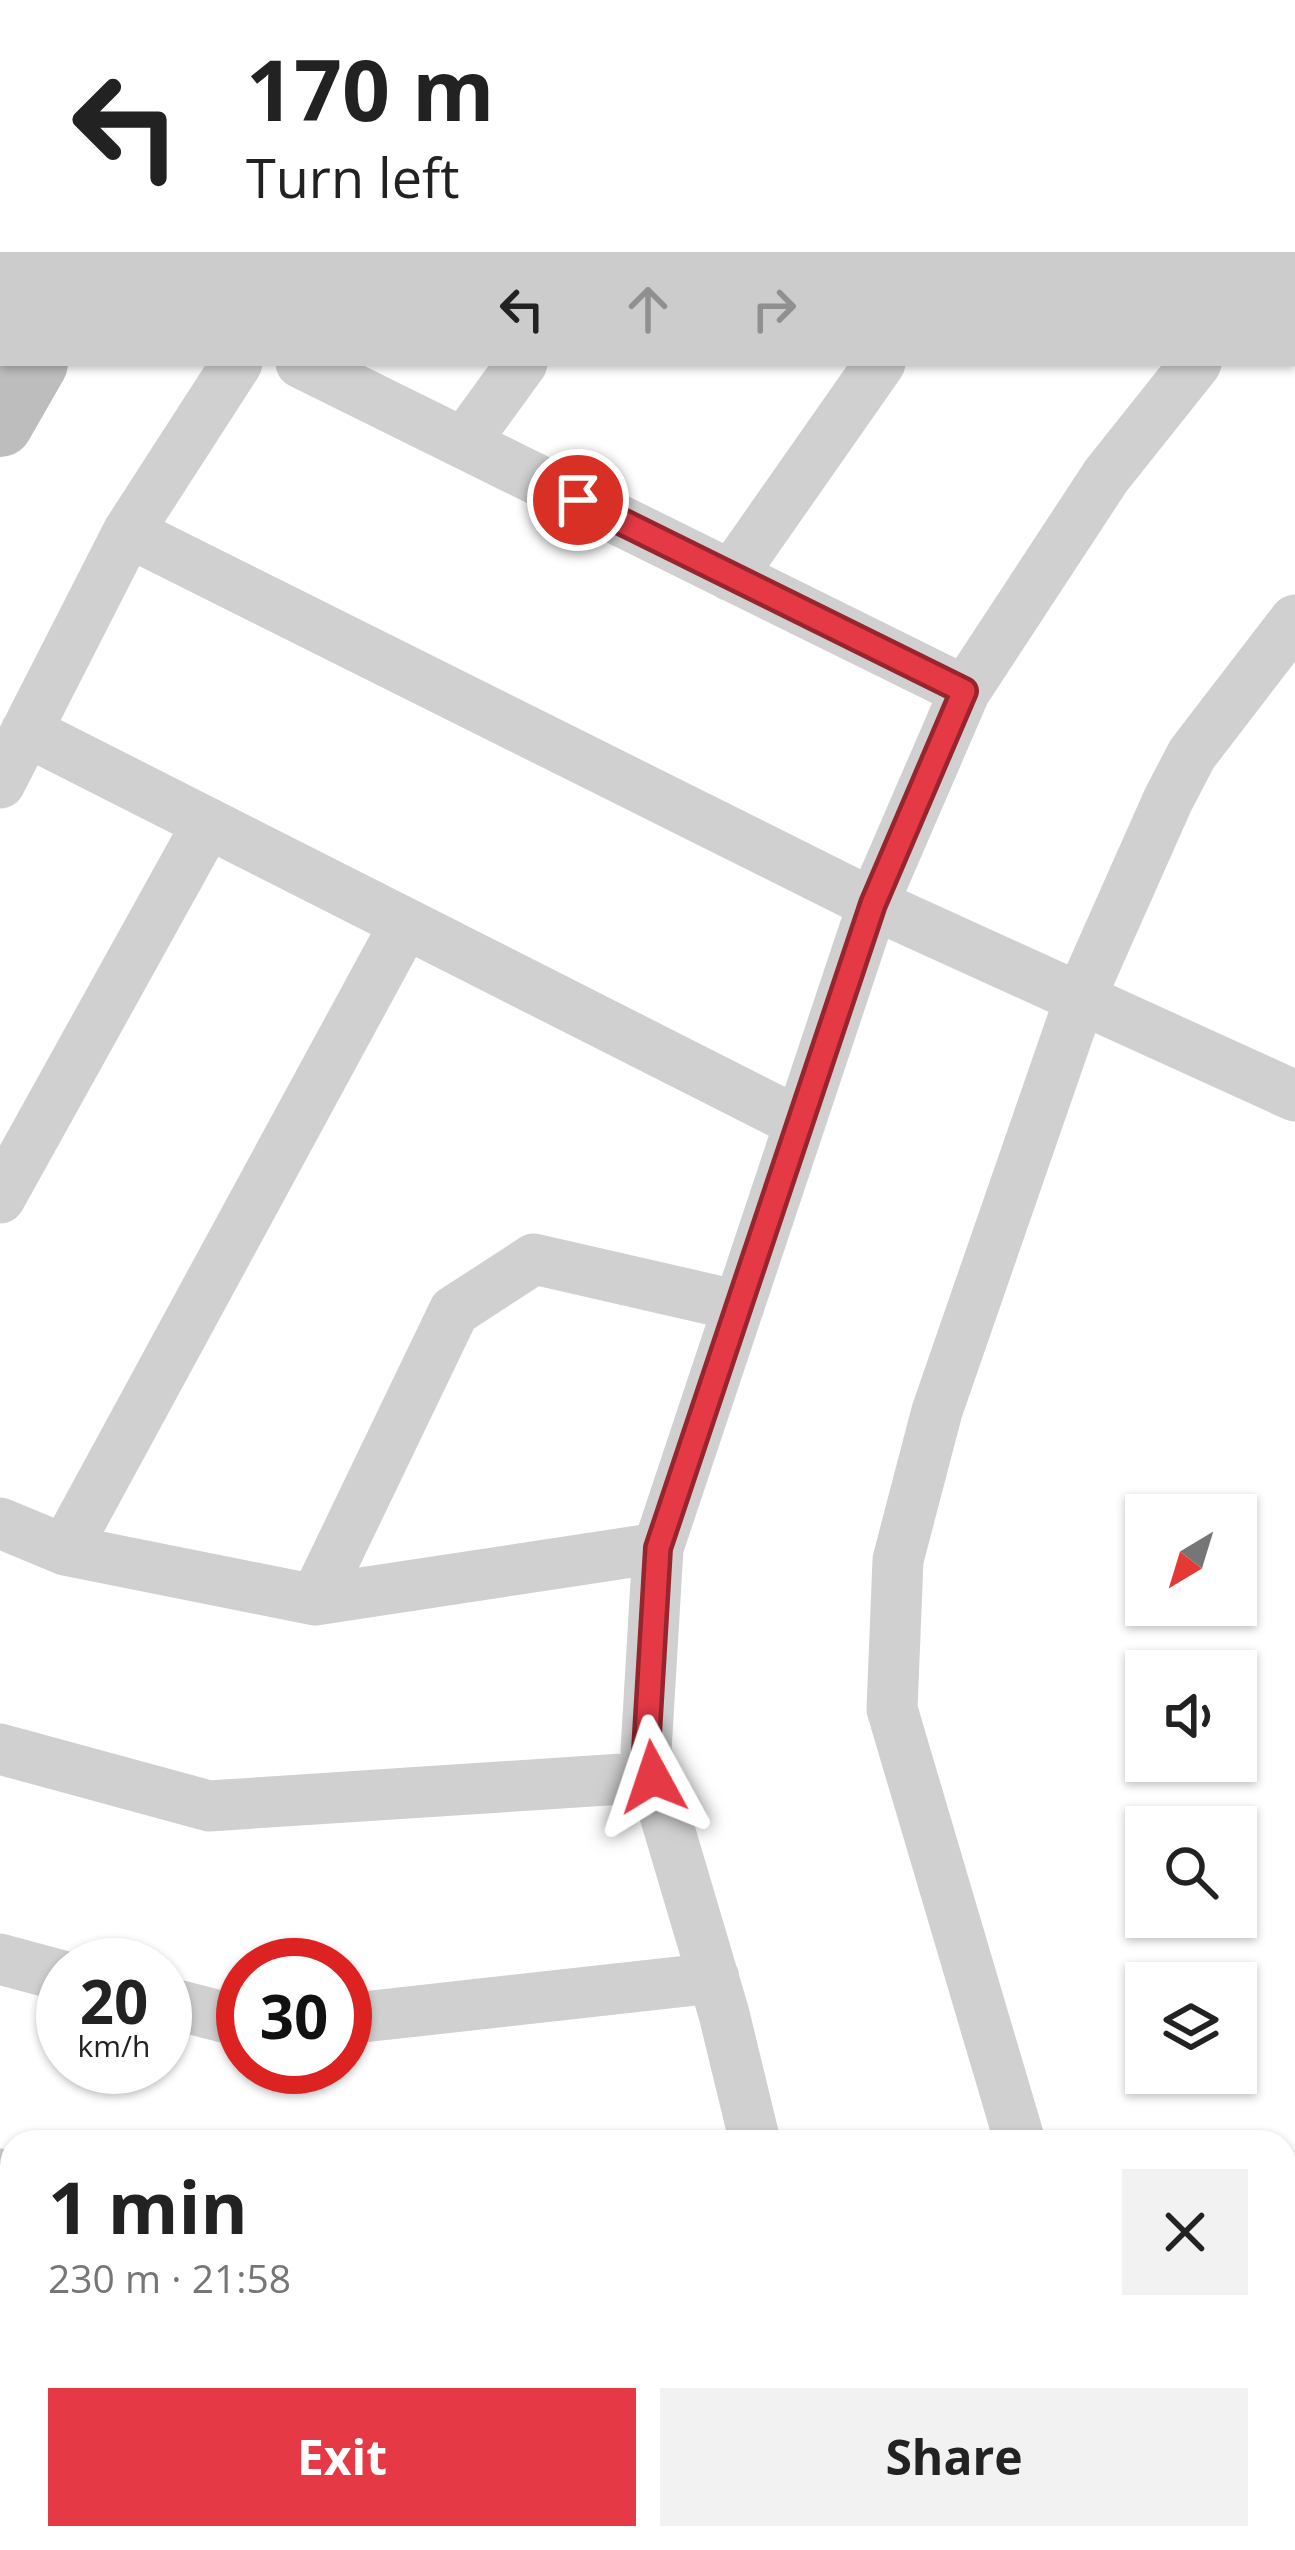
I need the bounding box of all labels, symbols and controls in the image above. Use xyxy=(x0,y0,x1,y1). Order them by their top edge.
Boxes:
text: 170 m xyxy=(246,31,494,146)
icon: left xyxy=(48,48,204,204)
text: Turn left xyxy=(246,140,459,214)
icon: left xyxy=(489,276,555,342)
icon: ahead xyxy=(615,276,681,342)
icon: right xyxy=(741,276,807,342)
pin xyxy=(527,449,629,551)
icon: arrive xyxy=(545,467,611,533)
north arrow xyxy=(1125,1494,1257,1626)
map controls xyxy=(1125,1494,1257,2094)
button: sound xyxy=(1125,1650,1257,1782)
position arrow xyxy=(590,1714,716,1840)
button: search xyxy=(1125,1806,1257,1938)
speed limit sign: 30 xyxy=(216,1938,372,2094)
text: 20 xyxy=(80,1960,148,2042)
button: layers xyxy=(1125,1962,1257,2094)
text: km/h xyxy=(78,2025,150,2066)
text: 1 min xyxy=(48,2157,248,2255)
button: close xyxy=(1122,2169,1248,2295)
text: 230 m · 21:58 xyxy=(48,2251,291,2304)
button: Exit xyxy=(48,2388,636,2526)
button: Share xyxy=(660,2388,1248,2526)

